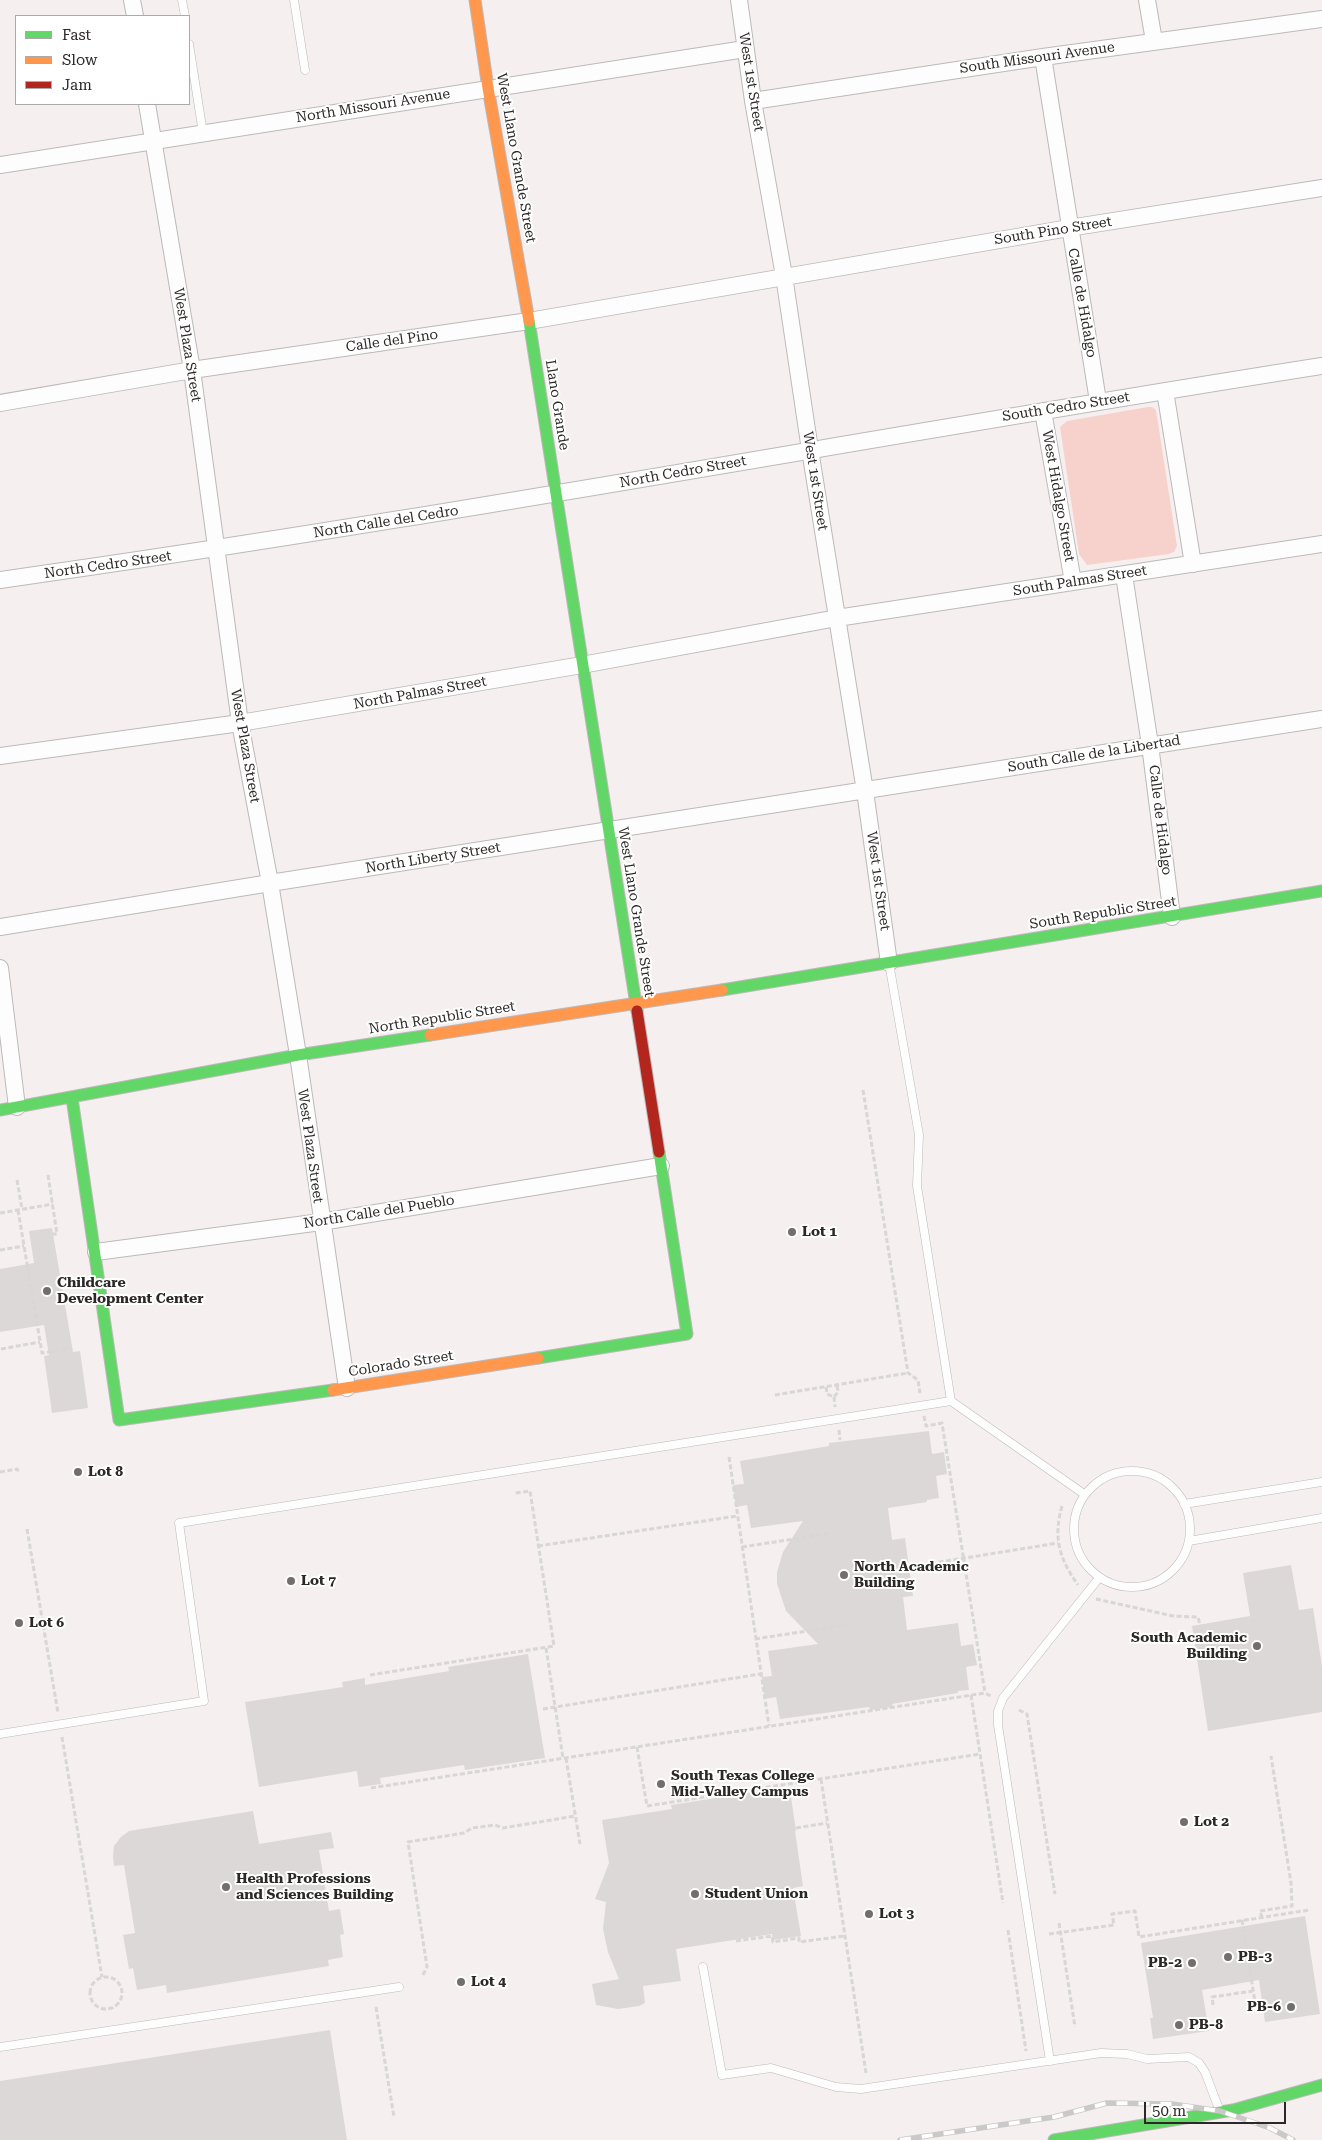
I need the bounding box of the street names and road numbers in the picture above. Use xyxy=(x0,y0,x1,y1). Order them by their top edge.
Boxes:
street label: West 1st Street xyxy=(735,31,767,133)
street label: South Missouri Avenue xyxy=(958,39,1116,77)
street label: West Llano Grande Street xyxy=(493,72,539,244)
street label: North Missouri Avenue xyxy=(295,86,451,126)
street label: South Pino Street xyxy=(993,213,1113,249)
street label: Calle de Hidalgo xyxy=(1064,247,1100,359)
street label: West Plaza Street xyxy=(170,287,204,403)
street label: Calle del Pino xyxy=(345,326,439,356)
street label: Llano Grande xyxy=(542,358,572,452)
street label: South Cedro Street xyxy=(1001,389,1131,425)
street label: West Hidalgo Street xyxy=(1038,429,1078,563)
street label: West 1st Street xyxy=(799,430,831,532)
street label: North Cedro Street xyxy=(618,453,748,491)
street label: North Calle del Cedro xyxy=(312,502,460,542)
street label: North Cedro Street xyxy=(43,548,173,582)
street label: South Palmas Street xyxy=(1012,562,1148,600)
street label: North Palmas Street xyxy=(352,673,488,713)
street label: West Plaza Street xyxy=(227,688,263,804)
street label: South Calle de la Libertad xyxy=(1006,732,1182,776)
street label: Calle de Hidalgo xyxy=(1145,764,1175,876)
street label: West Llano Grande Street xyxy=(614,826,658,998)
street label: West 1st Street xyxy=(863,830,893,932)
street label: North Liberty Street xyxy=(364,839,502,877)
street label: South Republic Street xyxy=(1028,893,1178,933)
street label: North Republic Street xyxy=(368,998,516,1038)
street label: West Plaza Street xyxy=(294,1088,326,1204)
street label: North Calle del Pueblo xyxy=(302,1192,456,1232)
street label: Colorado Street xyxy=(347,1347,455,1381)

